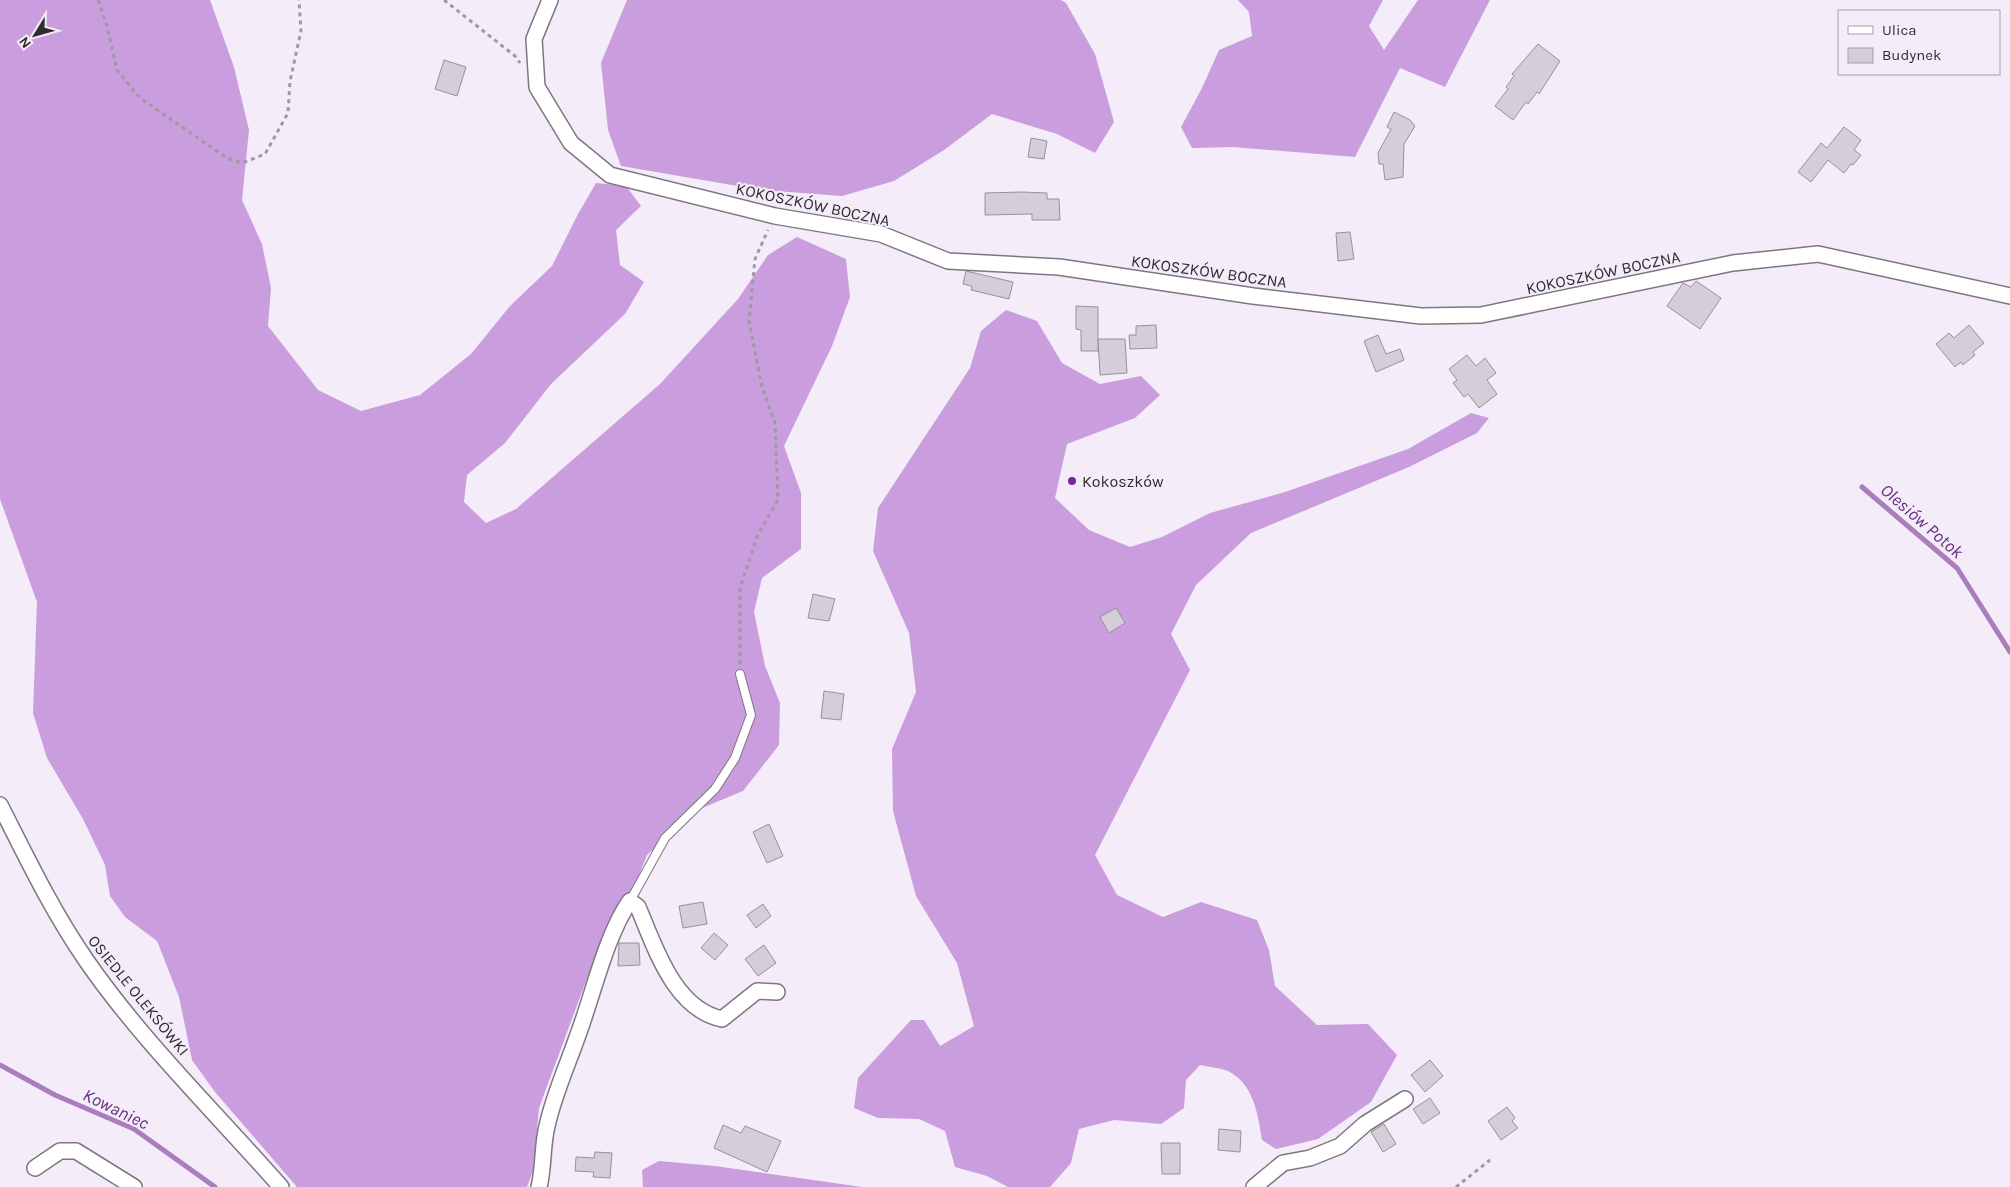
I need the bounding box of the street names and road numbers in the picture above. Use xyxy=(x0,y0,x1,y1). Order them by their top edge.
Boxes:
street label: KOKOSZKÓW BOCZNA xyxy=(734,179,892,230)
street label: KOKOSZKÓW BOCZNA xyxy=(1524,247,1682,298)
street label: KOKOSZKÓW BOCZNA xyxy=(1130,251,1288,292)
street label: OSIEDLE OLEKSÓWKI xyxy=(84,931,193,1059)

